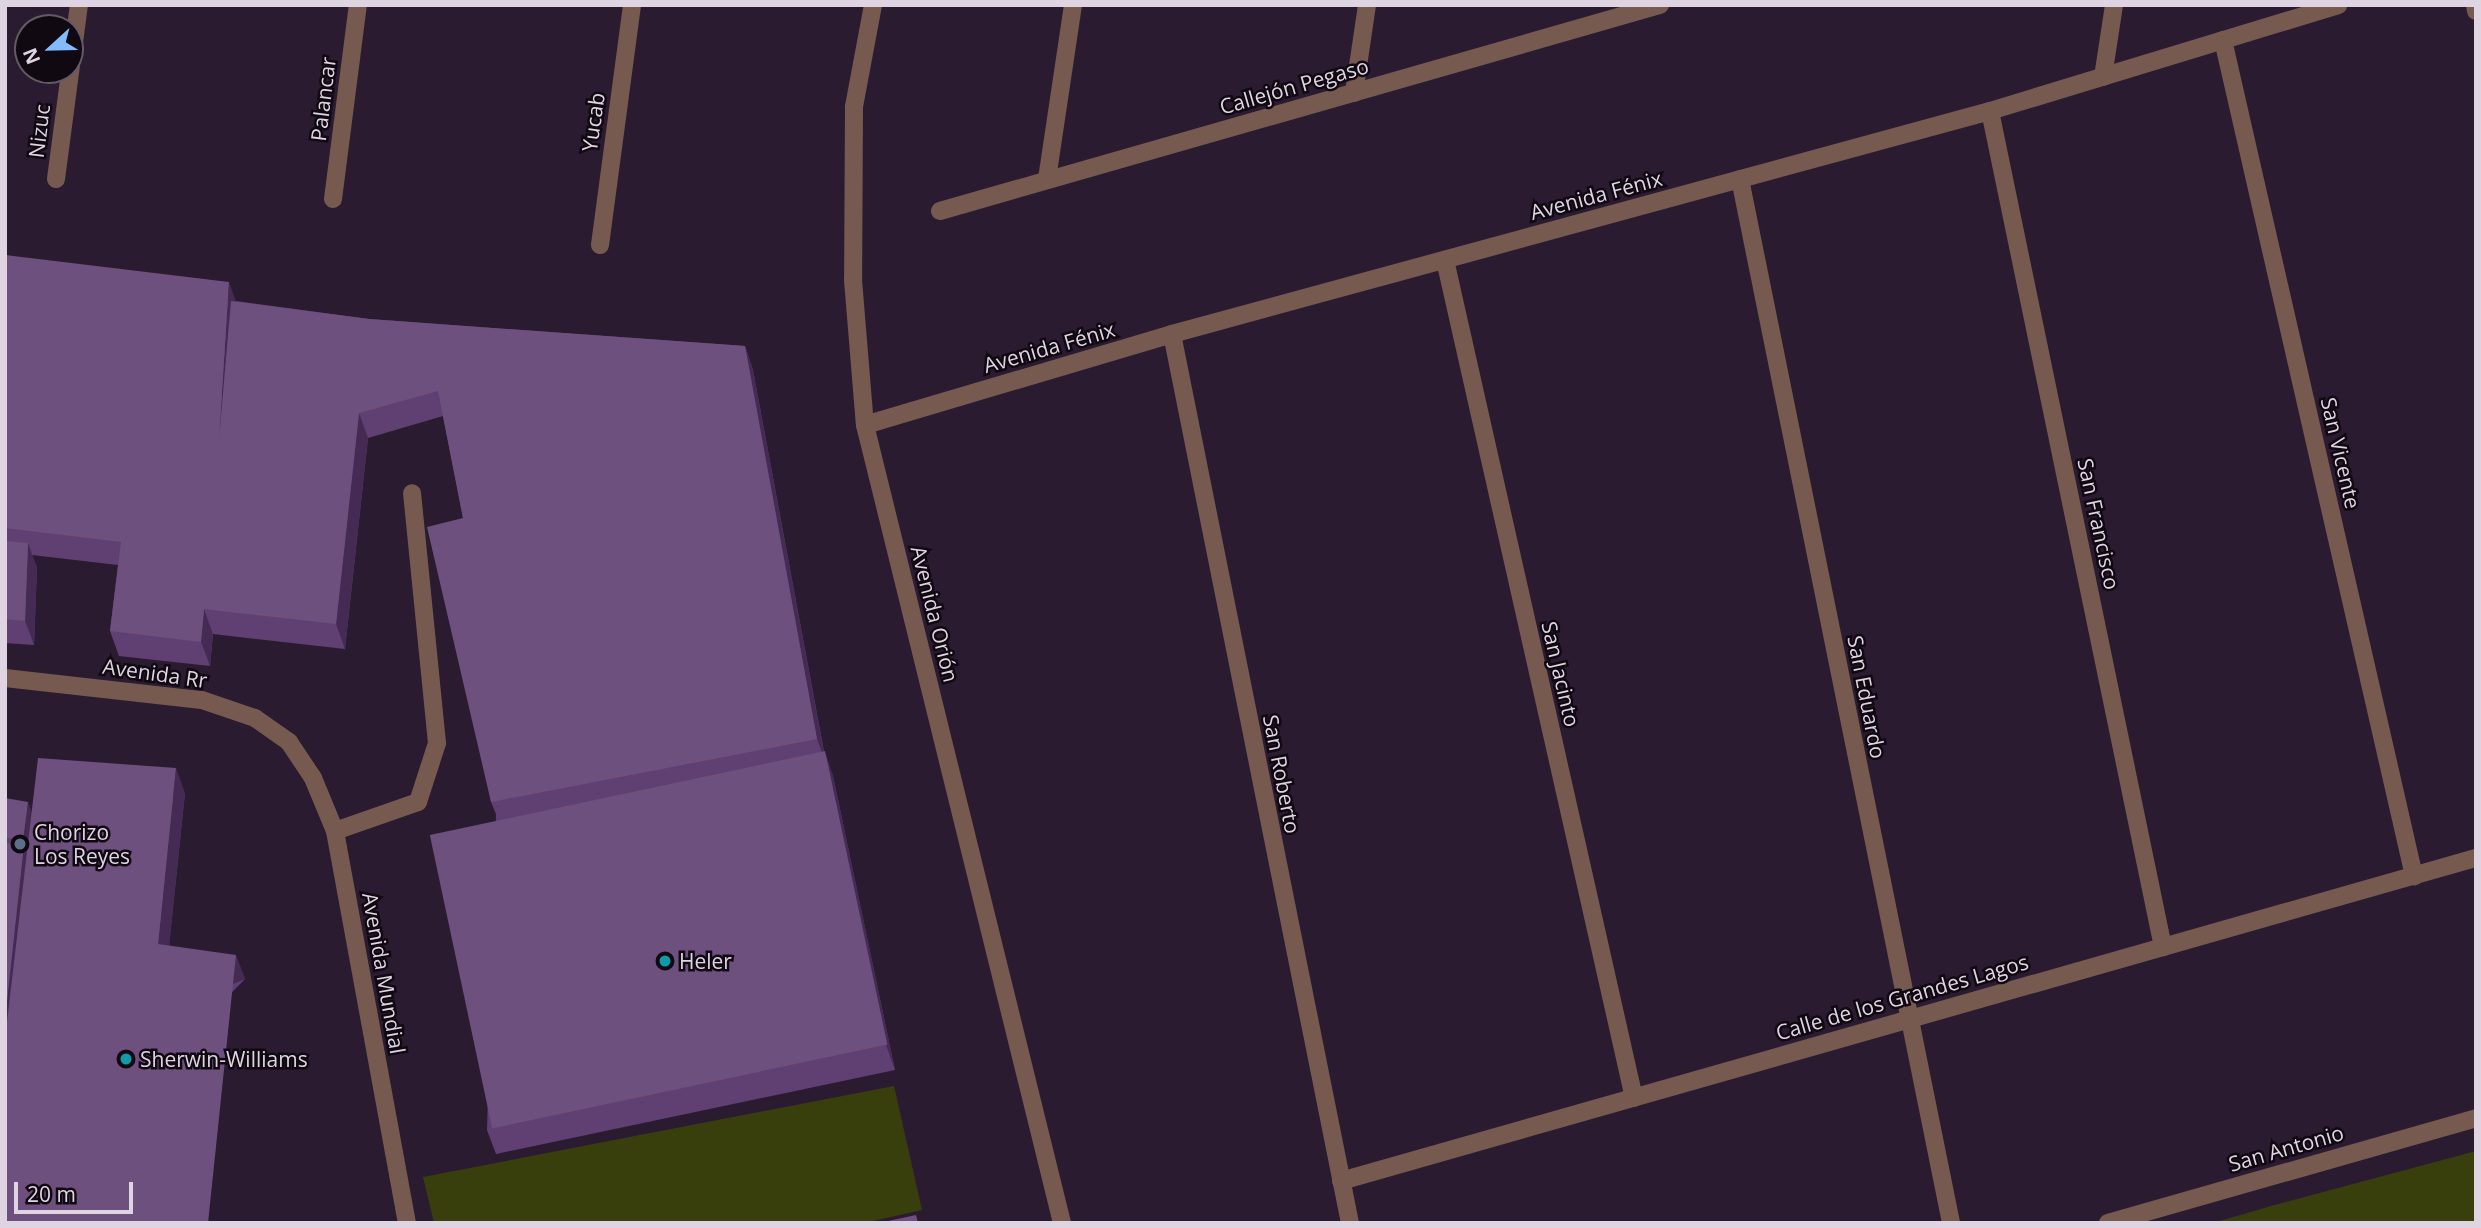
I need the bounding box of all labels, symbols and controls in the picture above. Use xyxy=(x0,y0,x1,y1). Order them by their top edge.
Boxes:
north arrow xyxy=(14,14,84,84)
text: N xyxy=(16,44,46,68)
street label: Callejón Pegaso xyxy=(1217,53,1371,119)
street label: Palancar xyxy=(305,56,341,142)
street label: Yucab xyxy=(576,91,610,153)
street label: Nizuc xyxy=(23,103,55,159)
street label: Avenida Fénix xyxy=(1527,165,1665,225)
street label: Avenida Fénix xyxy=(980,316,1118,378)
street label: San Vicente xyxy=(2316,395,2366,511)
street label: San Francisco xyxy=(2073,456,2125,592)
street label: Avenida Orión xyxy=(906,543,964,685)
street label: San Jacinto xyxy=(1537,619,1585,729)
street label: San Eduardo xyxy=(1843,633,1891,761)
street label: Avenida Rr xyxy=(101,653,209,693)
street label: San Roberto xyxy=(1258,712,1306,836)
place label: Chorizo Los Reyes xyxy=(34,819,130,869)
marker: Chorizo Los Reyes xyxy=(12,836,28,852)
street label: Avenida Mundial xyxy=(357,890,411,1056)
place label: Heler xyxy=(679,948,732,974)
street label: Calle de los Grandes Lagos xyxy=(1773,949,2031,1045)
marker: Heler xyxy=(657,953,673,969)
place label: Sherwin-Williams xyxy=(140,1046,308,1072)
marker: Sherwin-Williams xyxy=(118,1051,134,1067)
street label: San Antonio xyxy=(2226,1120,2346,1176)
scale bar xyxy=(18,1168,136,1212)
text: 20 m xyxy=(27,1180,76,1208)

